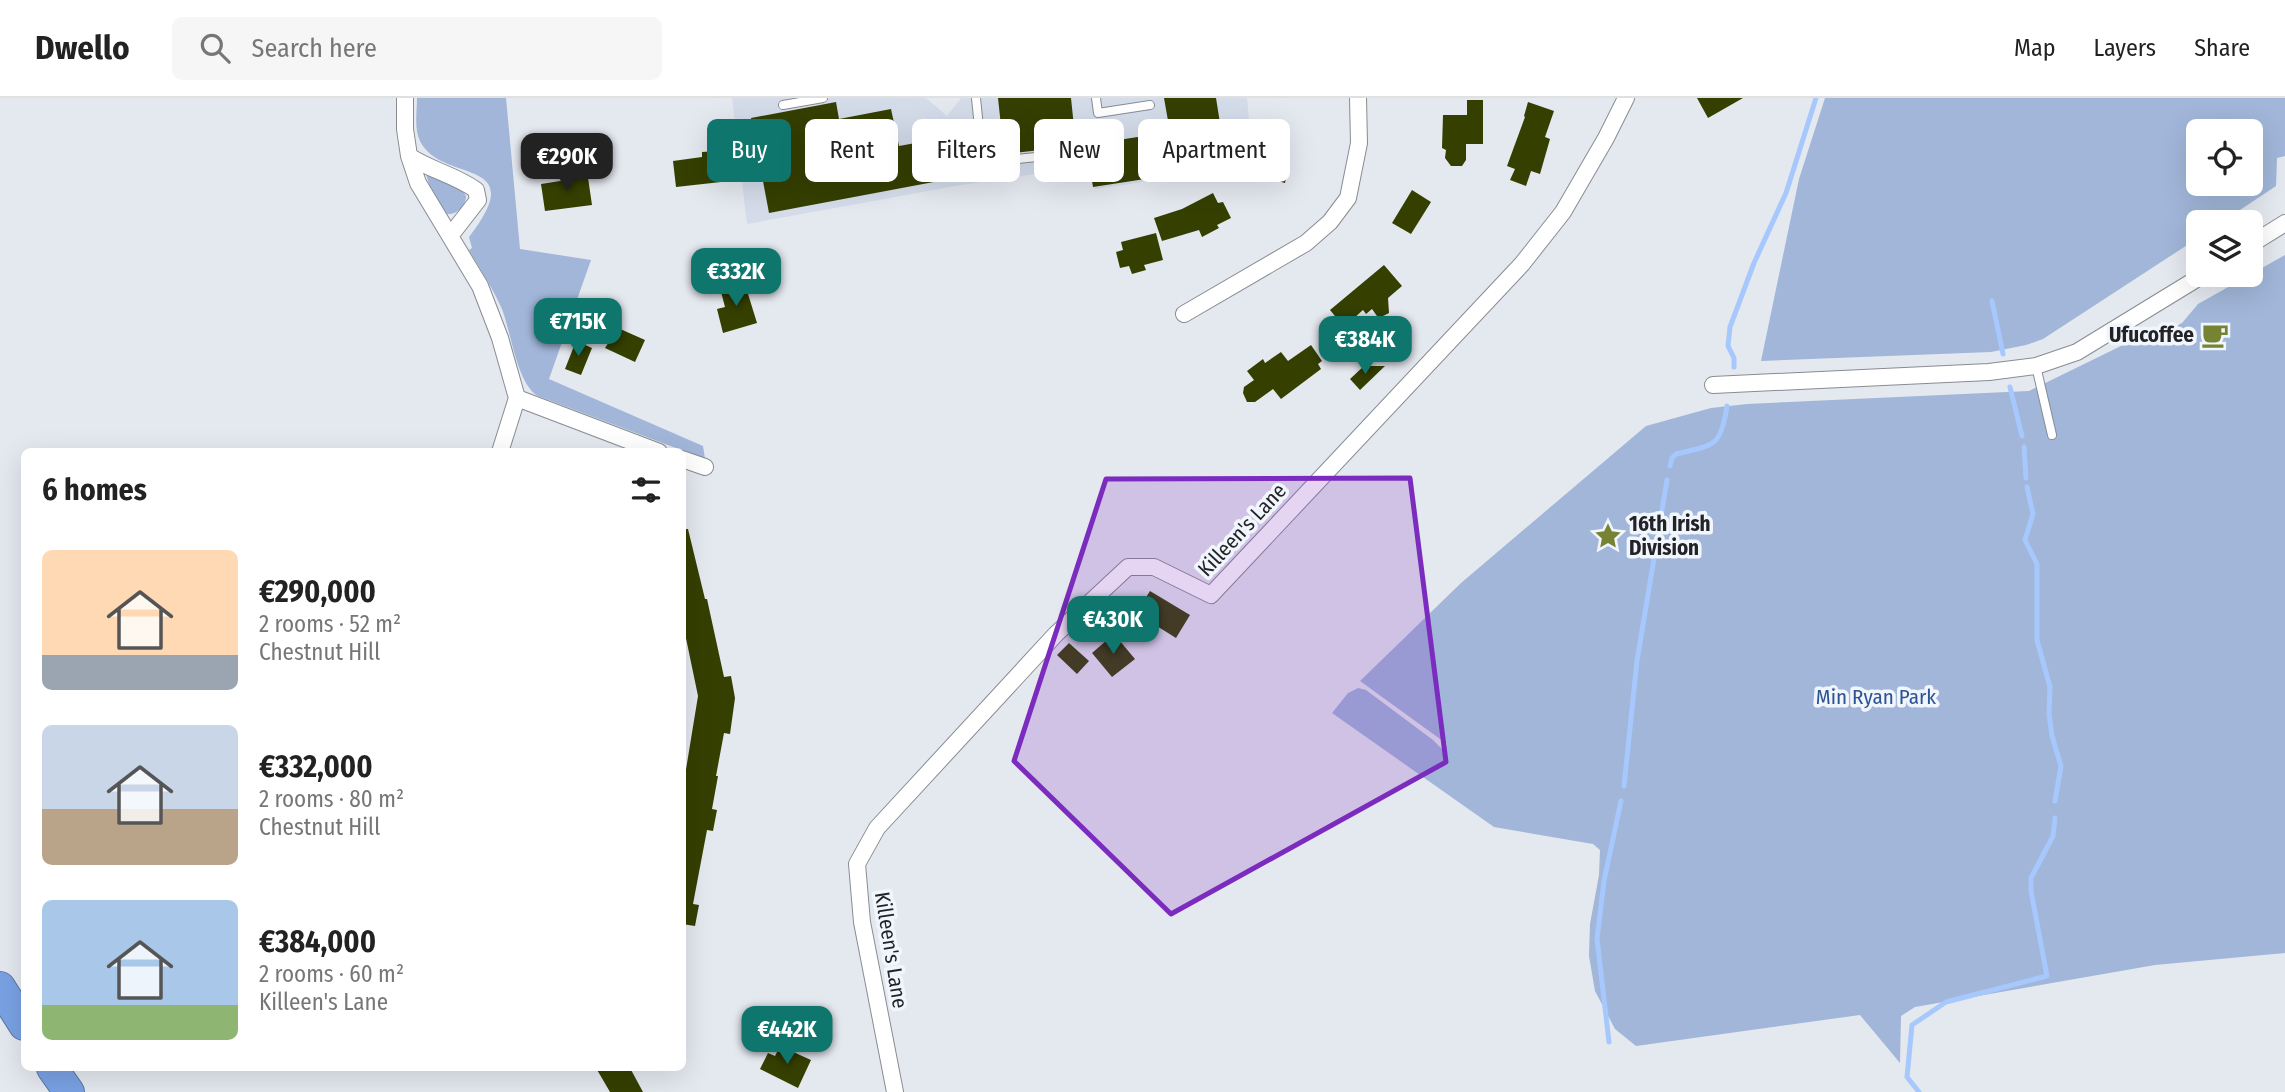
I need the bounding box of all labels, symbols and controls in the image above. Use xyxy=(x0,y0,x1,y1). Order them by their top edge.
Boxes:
search box xyxy=(172,17,662,80)
text: Dwello xyxy=(35,28,130,68)
icon: search xyxy=(196,29,234,67)
text: Search here xyxy=(252,33,377,64)
text: Map xyxy=(2014,34,2056,62)
text: Layers xyxy=(2094,34,2156,62)
text: Share xyxy=(2194,34,2250,62)
chip: Buy xyxy=(707,119,791,182)
chip: Rent xyxy=(805,119,898,182)
chip: Filters xyxy=(912,119,1020,182)
chip: New xyxy=(1034,119,1124,182)
chip: Apartment xyxy=(1138,119,1290,182)
map controls xyxy=(2186,119,2263,287)
button: locate xyxy=(2186,119,2263,196)
pin: €290K xyxy=(518,134,616,193)
text: €290K xyxy=(537,142,597,170)
button: layers xyxy=(2186,210,2263,287)
pin: €332K xyxy=(687,248,785,308)
text: €332K xyxy=(707,257,765,285)
pin: €715K xyxy=(529,299,627,358)
text: €715K xyxy=(550,307,606,335)
pin: €384K xyxy=(1316,316,1414,376)
cafe icon: Ufucoffee xyxy=(2200,320,2230,350)
place label: Ufucoffee xyxy=(2109,322,2194,348)
text: €384K xyxy=(1335,325,1395,353)
icon: filters xyxy=(627,471,665,509)
text: 6 homes xyxy=(42,472,147,508)
street label: Killeen's Lane xyxy=(1192,478,1292,582)
place label: 16th Irish Division xyxy=(1629,511,1711,561)
place icon: 16th Irish Division xyxy=(1593,521,1623,551)
text: €290,000 xyxy=(259,574,376,610)
icon: home xyxy=(98,578,182,662)
pin: €430K xyxy=(1064,596,1162,656)
text: €430K xyxy=(1083,605,1143,633)
text: 2 rooms · 52 m² xyxy=(259,610,401,638)
text: Chestnut Hill xyxy=(259,638,380,666)
park label: Min Ryan Park xyxy=(1816,684,1936,710)
text: €332,000 xyxy=(259,749,373,785)
icon: home xyxy=(98,753,182,837)
text: 2 rooms · 80 m² xyxy=(259,785,404,813)
text: Chestnut Hill xyxy=(259,813,380,841)
street label: Killeen's Lane xyxy=(869,890,913,1010)
text: €384,000 xyxy=(259,924,376,960)
icon: home xyxy=(98,928,182,1012)
text: 2 rooms · 60 m² xyxy=(259,960,404,988)
text: Killeen's Lane xyxy=(259,988,388,1016)
pin: €442K xyxy=(738,1006,836,1066)
text: €442K xyxy=(758,1015,817,1043)

